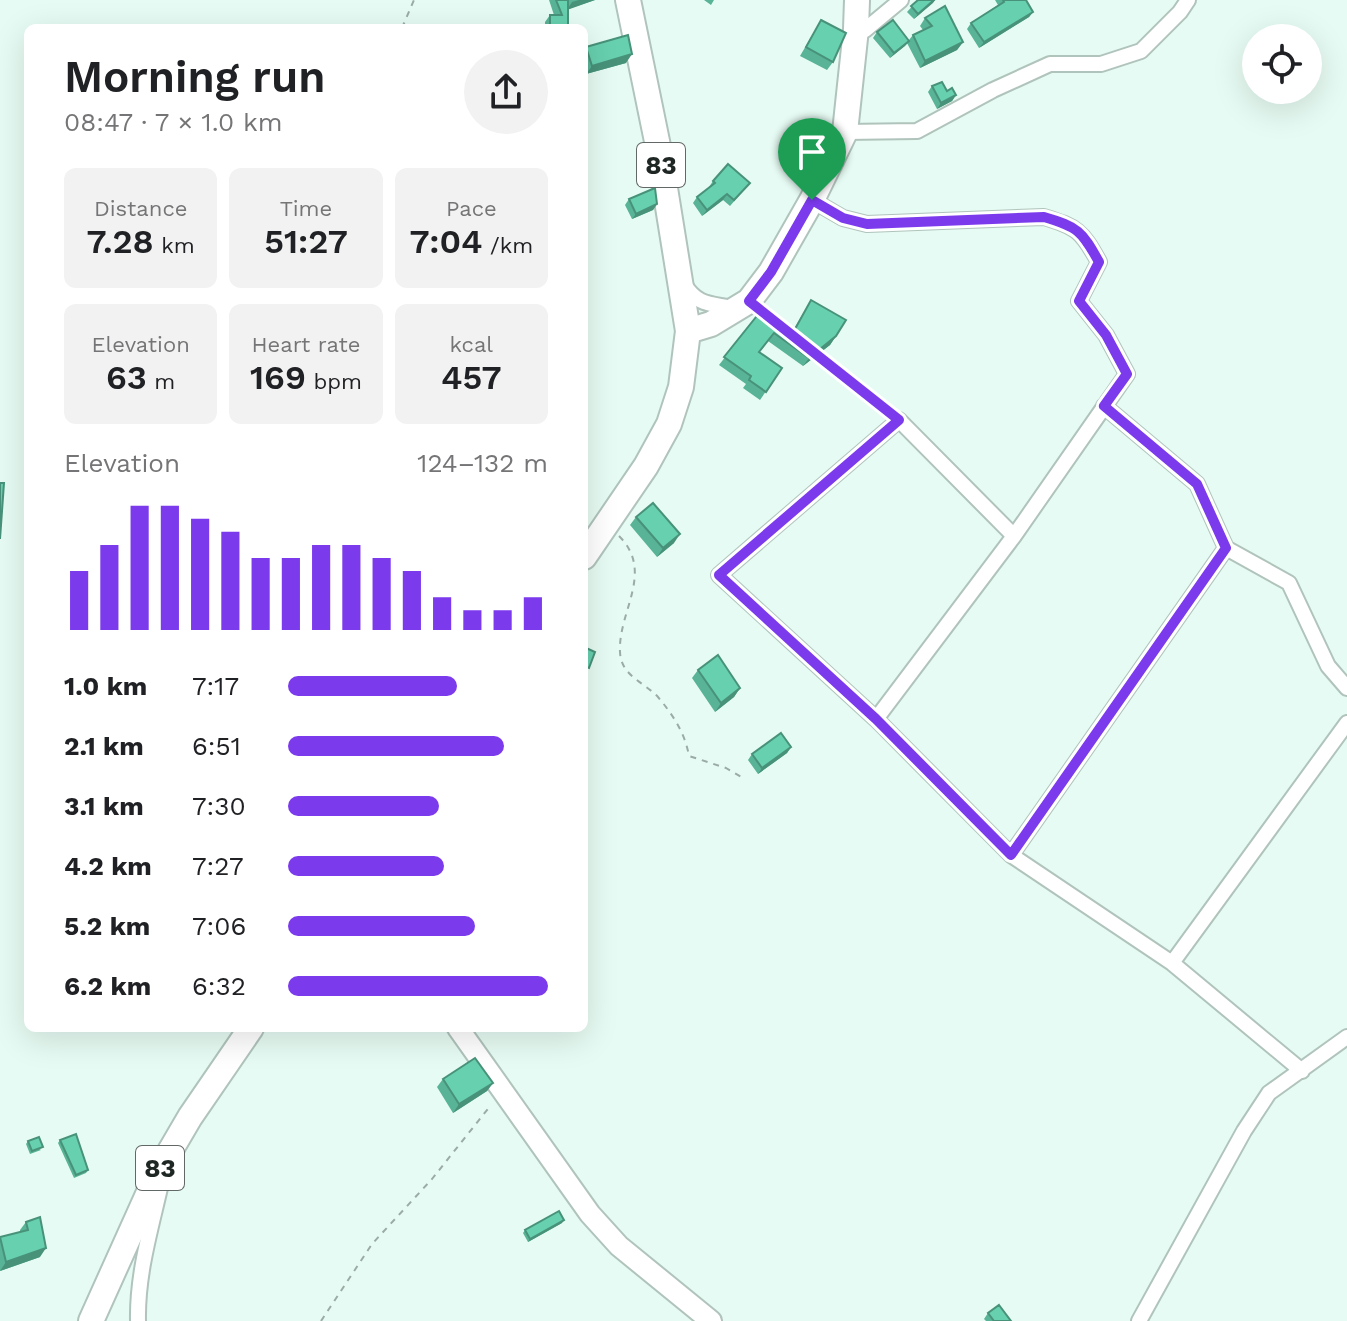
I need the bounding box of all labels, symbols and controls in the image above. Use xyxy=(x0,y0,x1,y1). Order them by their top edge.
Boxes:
map controls xyxy=(1242,24,1322,104)
button: locate xyxy=(1242,24,1322,104)
button: share xyxy=(464,50,548,134)
text: Morning run xyxy=(64,51,325,103)
text: 08:47 · 7 × 1.0 km xyxy=(64,107,283,137)
pin xyxy=(778,118,846,200)
icon: arrive xyxy=(790,130,834,174)
road number: 83 xyxy=(637,143,685,187)
text: Distance xyxy=(94,196,187,221)
text: Time xyxy=(280,196,332,221)
text: Pace xyxy=(446,196,497,221)
text: 7.28 xyxy=(87,221,154,261)
text: 51:27 xyxy=(264,221,348,261)
text: 7:04 xyxy=(410,221,483,261)
text: km xyxy=(154,233,195,258)
text: /km xyxy=(483,233,533,258)
text: Elevation xyxy=(92,332,190,357)
text: Heart rate xyxy=(252,332,360,357)
text: kcal xyxy=(450,332,493,357)
text: 63 xyxy=(106,357,147,397)
text: 169 xyxy=(250,357,306,397)
text: 457 xyxy=(441,357,502,397)
text: m xyxy=(147,369,175,394)
text: bpm xyxy=(306,369,362,394)
text: Elevation xyxy=(64,448,180,478)
text: 124–132 m xyxy=(417,448,548,478)
text: 1.0 km xyxy=(64,671,147,701)
text: 7:17 xyxy=(192,671,239,701)
text: 2.1 km xyxy=(64,731,144,761)
text: 6:51 xyxy=(192,731,241,761)
text: 3.1 km xyxy=(64,791,144,821)
text: 7:30 xyxy=(192,791,246,821)
text: 4.2 km xyxy=(64,851,152,881)
text: 7:27 xyxy=(192,851,244,881)
text: 5.2 km xyxy=(64,911,150,941)
text: 7:06 xyxy=(192,911,246,941)
text: 6.2 km xyxy=(64,971,151,1001)
text: 6:32 xyxy=(192,971,246,1001)
road number: 83 xyxy=(136,1146,184,1190)

